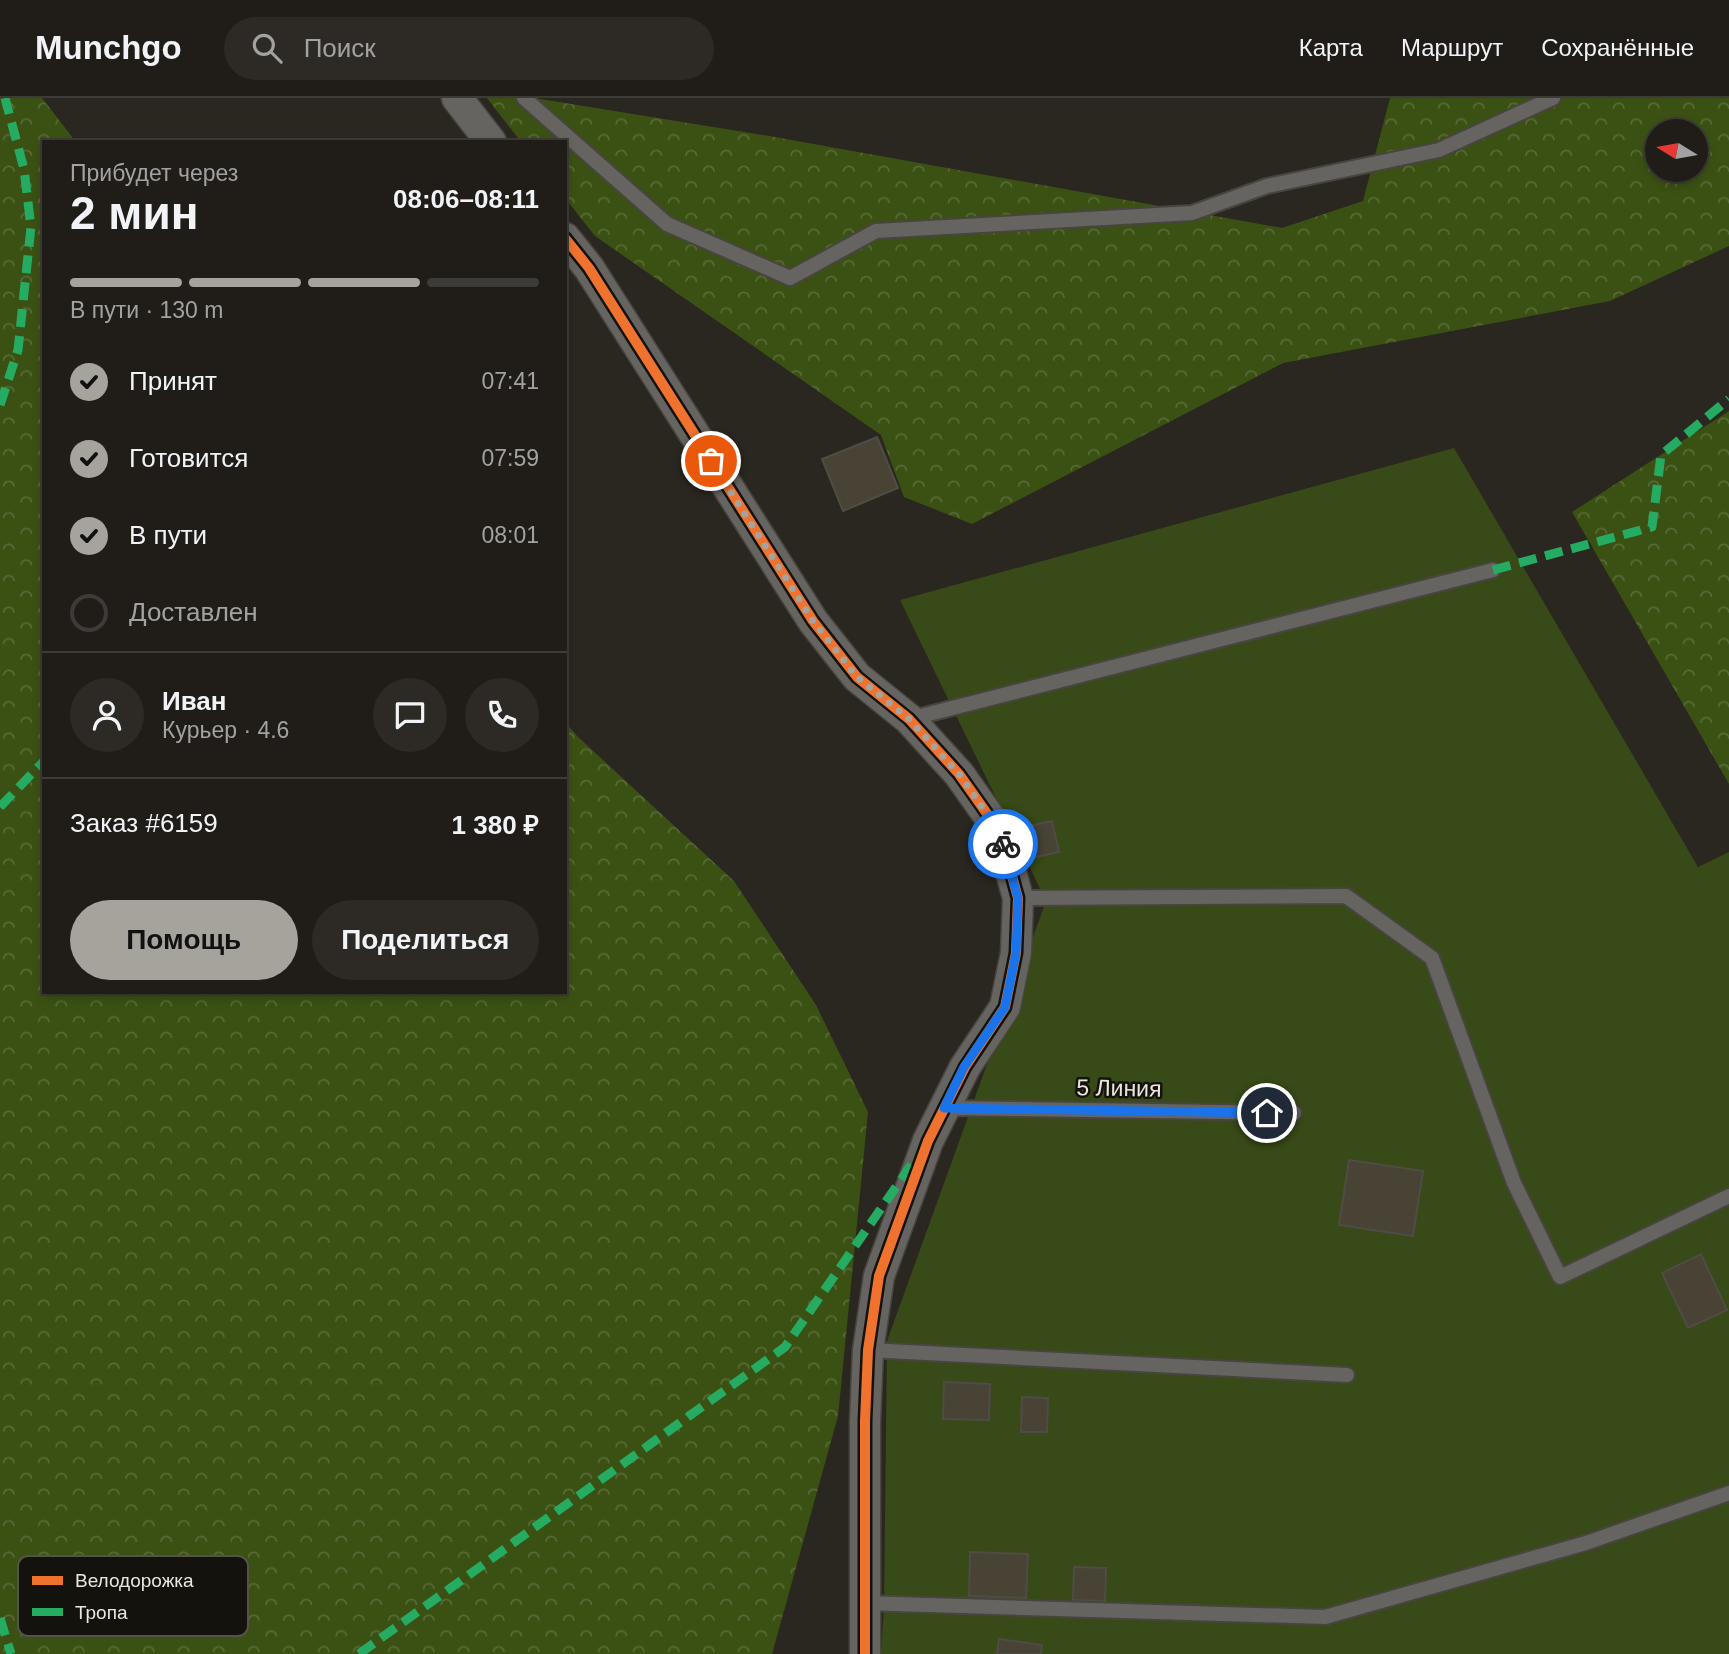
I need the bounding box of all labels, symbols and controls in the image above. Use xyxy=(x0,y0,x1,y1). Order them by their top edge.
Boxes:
search box xyxy=(224,17,714,80)
text: Munchgo xyxy=(35,29,182,66)
icon: search xyxy=(248,29,286,67)
text: Поиск xyxy=(304,33,376,63)
text: Карта xyxy=(1299,34,1363,61)
text: Маршрут xyxy=(1401,34,1503,61)
text: Сохранённые xyxy=(1541,34,1694,61)
north arrow xyxy=(1645,119,1708,182)
map controls xyxy=(1645,119,1708,182)
text: Прибудет через xyxy=(70,160,238,186)
text: 08:06–08:11 xyxy=(393,184,539,214)
text: 2 мин xyxy=(70,187,198,239)
text: В пути · 130 m xyxy=(70,297,223,323)
icon: check xyxy=(70,363,108,401)
text: Принят xyxy=(129,366,217,396)
text: 07:41 xyxy=(481,368,539,394)
pin xyxy=(681,431,741,491)
icon: check xyxy=(70,440,108,478)
icon: bag xyxy=(692,442,730,480)
text: Готовится xyxy=(129,443,248,473)
text: 07:59 xyxy=(481,445,539,471)
icon: check xyxy=(70,517,108,555)
text: В пути xyxy=(129,520,207,550)
text: 08:01 xyxy=(481,522,539,548)
text: Доставлен xyxy=(129,597,258,627)
button: person xyxy=(70,678,144,752)
button: chat xyxy=(373,678,447,752)
button: phone xyxy=(465,678,539,752)
text: Иван xyxy=(162,686,227,716)
text: Курьер · 4.6 xyxy=(162,717,289,743)
text: Заказ #6159 xyxy=(70,808,218,838)
courier xyxy=(968,809,1038,879)
text: 1 380 ₽ xyxy=(452,810,539,840)
icon: bike xyxy=(984,825,1022,863)
button: Помощь xyxy=(70,900,298,980)
button: Поделиться xyxy=(312,900,539,980)
street label: 5 Линия xyxy=(1076,1074,1162,1102)
pin xyxy=(1237,1083,1297,1143)
icon: home xyxy=(1248,1094,1286,1132)
legend xyxy=(18,1556,248,1636)
text: Велодорожка xyxy=(75,1570,194,1591)
text: Тропа xyxy=(75,1602,128,1623)

